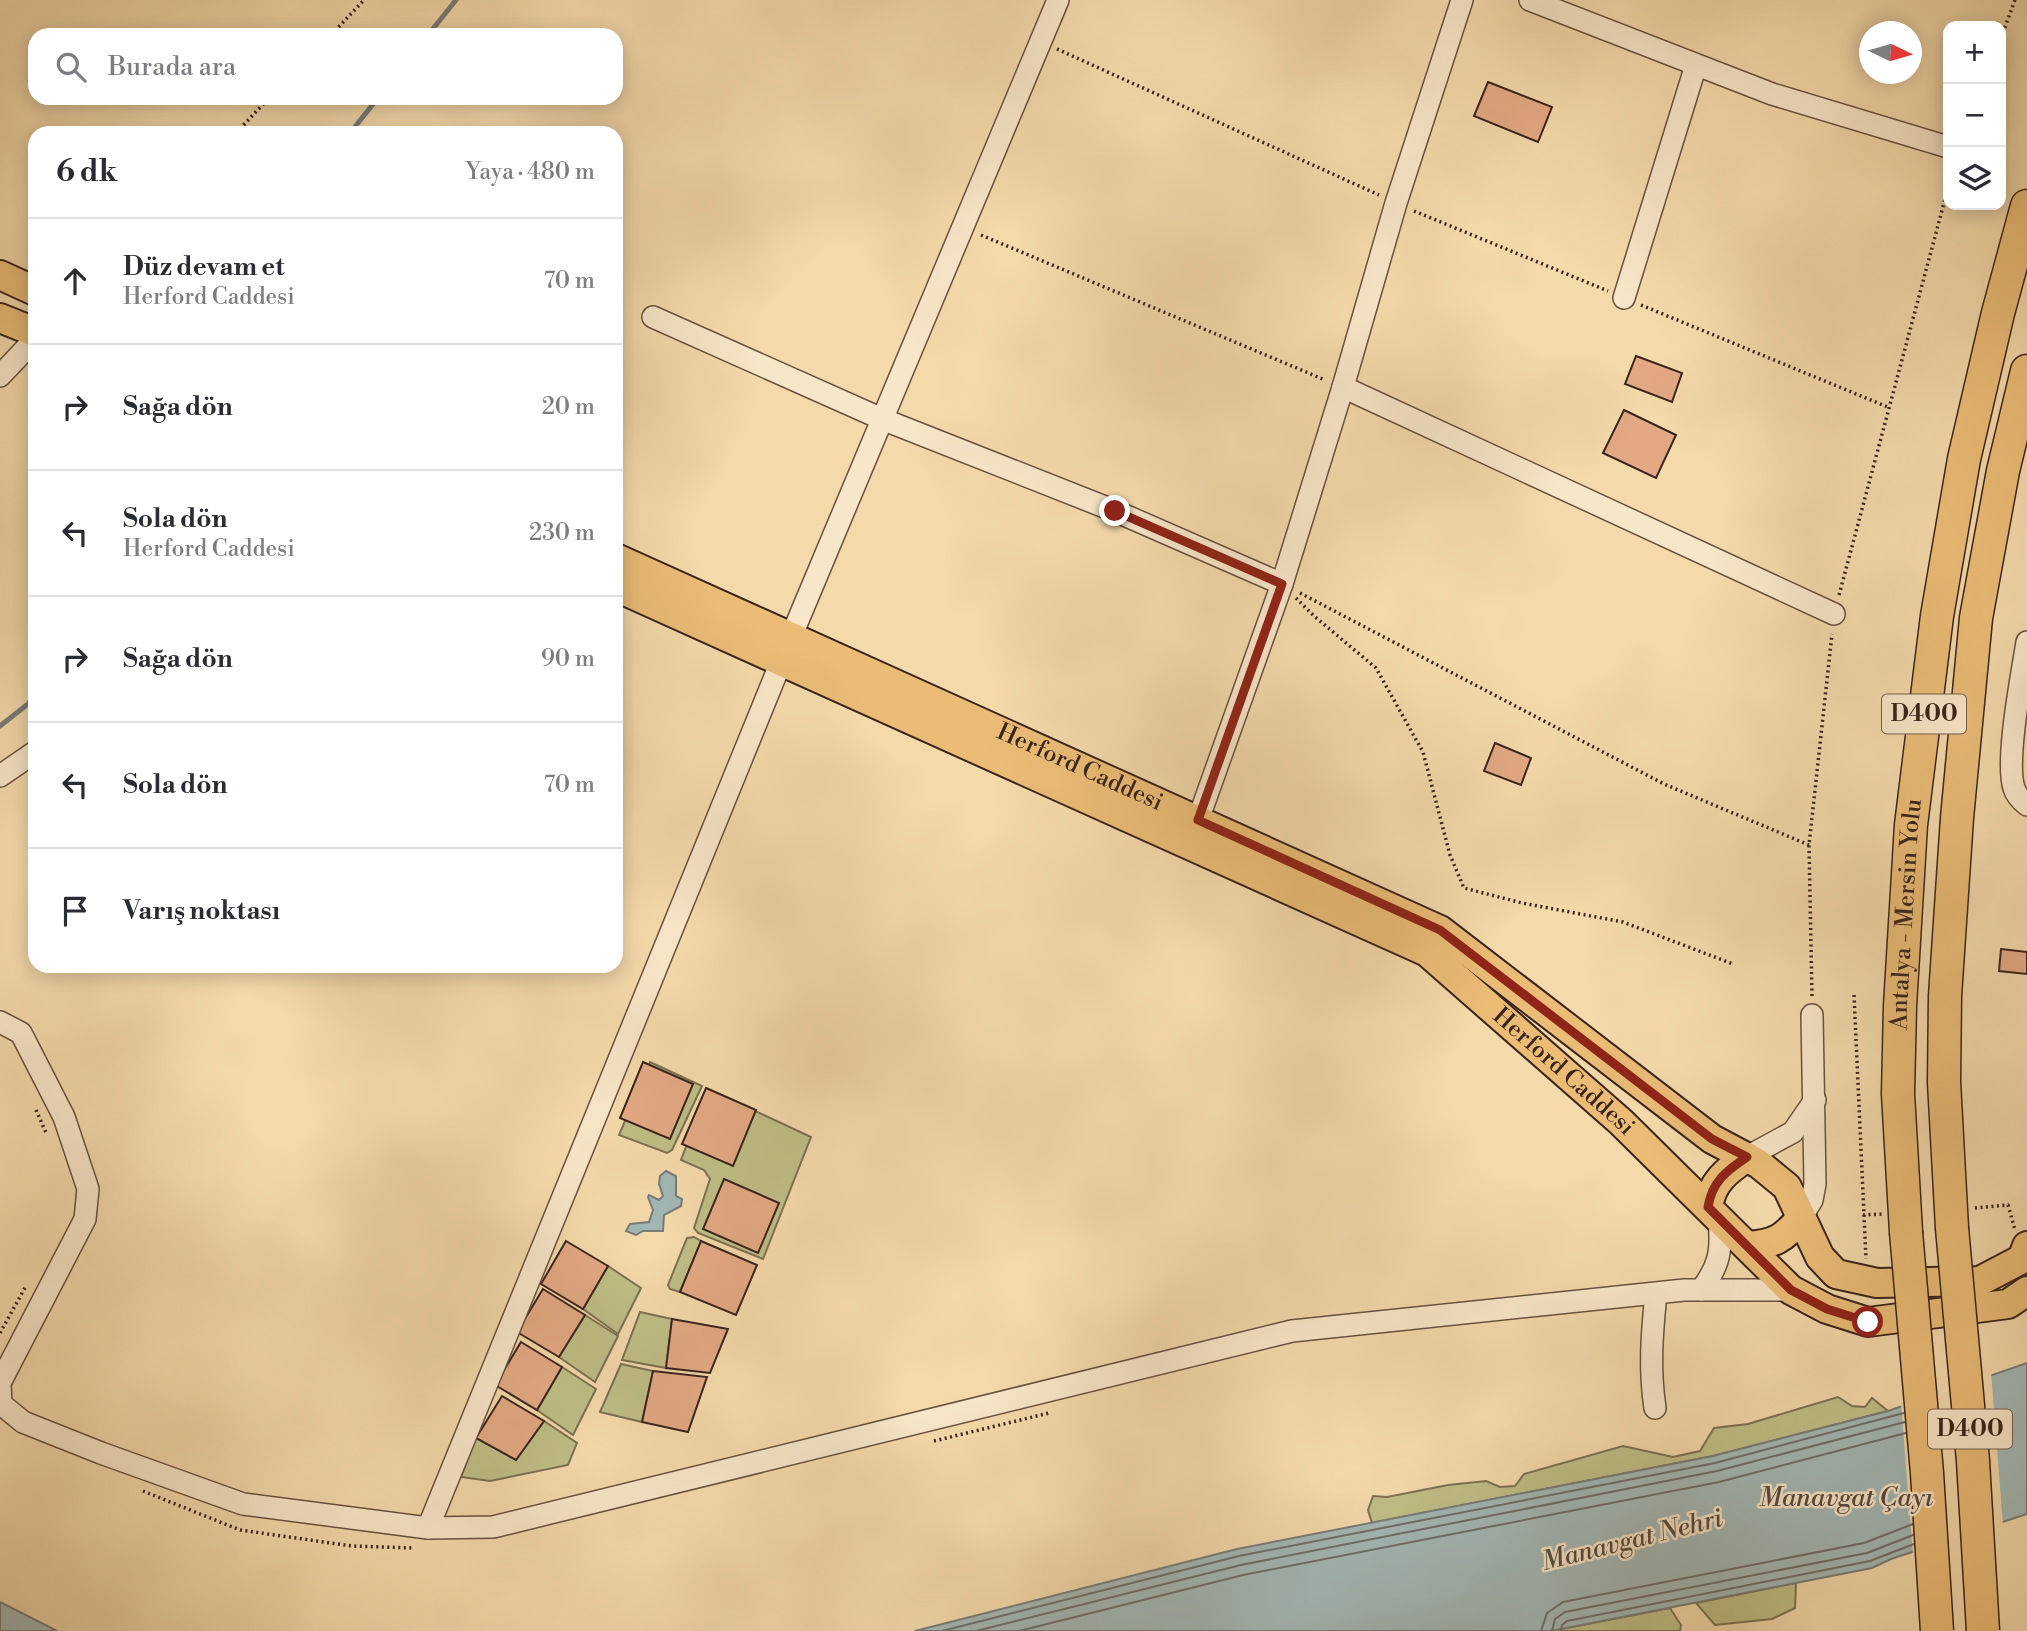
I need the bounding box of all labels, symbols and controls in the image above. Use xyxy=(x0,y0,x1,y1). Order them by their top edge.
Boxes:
north arrow xyxy=(1859,21,1922,84)
map controls xyxy=(1943,21,2006,210)
button: + xyxy=(1943,21,2006,84)
search box xyxy=(28,28,623,105)
icon: search xyxy=(52,48,90,86)
text: Burada ara xyxy=(108,51,236,83)
button: − xyxy=(1943,84,2006,147)
button: layers xyxy=(1943,147,2006,210)
text: 6 dk xyxy=(56,153,117,191)
text: Yaya · 480 m xyxy=(466,158,595,186)
text: Düz devam et xyxy=(123,251,285,283)
icon: ahead xyxy=(56,262,94,300)
text: 70 m xyxy=(544,267,595,295)
text: Herford Caddesi xyxy=(123,283,295,311)
icon: right xyxy=(56,388,94,426)
text: Sağa dön xyxy=(123,391,233,423)
text: 20 m xyxy=(542,393,595,421)
route end xyxy=(1099,495,1130,526)
text: Sola dön xyxy=(123,503,228,535)
icon: left xyxy=(56,514,94,552)
text: 230 m xyxy=(529,519,595,547)
text: Herford Caddesi xyxy=(123,535,295,563)
icon: right xyxy=(56,640,94,678)
text: Sağa dön xyxy=(123,643,233,675)
text: 90 m xyxy=(541,645,595,673)
road number: D400 xyxy=(1882,694,1966,734)
street label: Herford Caddesi xyxy=(992,717,1168,818)
icon: left xyxy=(56,766,94,804)
text: Sola dön xyxy=(123,769,228,801)
text: 70 m xyxy=(544,771,595,799)
street label: Antalya - Mersin Yolu xyxy=(1884,797,1929,1032)
icon: arrive xyxy=(56,892,94,930)
text: Varış noktası xyxy=(123,895,280,927)
street label: Herford Caddesi xyxy=(1486,1001,1641,1142)
route start xyxy=(1852,1306,1883,1337)
road number: D400 xyxy=(1928,1410,2012,1448)
water label: Manavgat Çayı xyxy=(1759,1482,1934,1514)
water label: Manavgat Nehri xyxy=(1538,1502,1727,1578)

